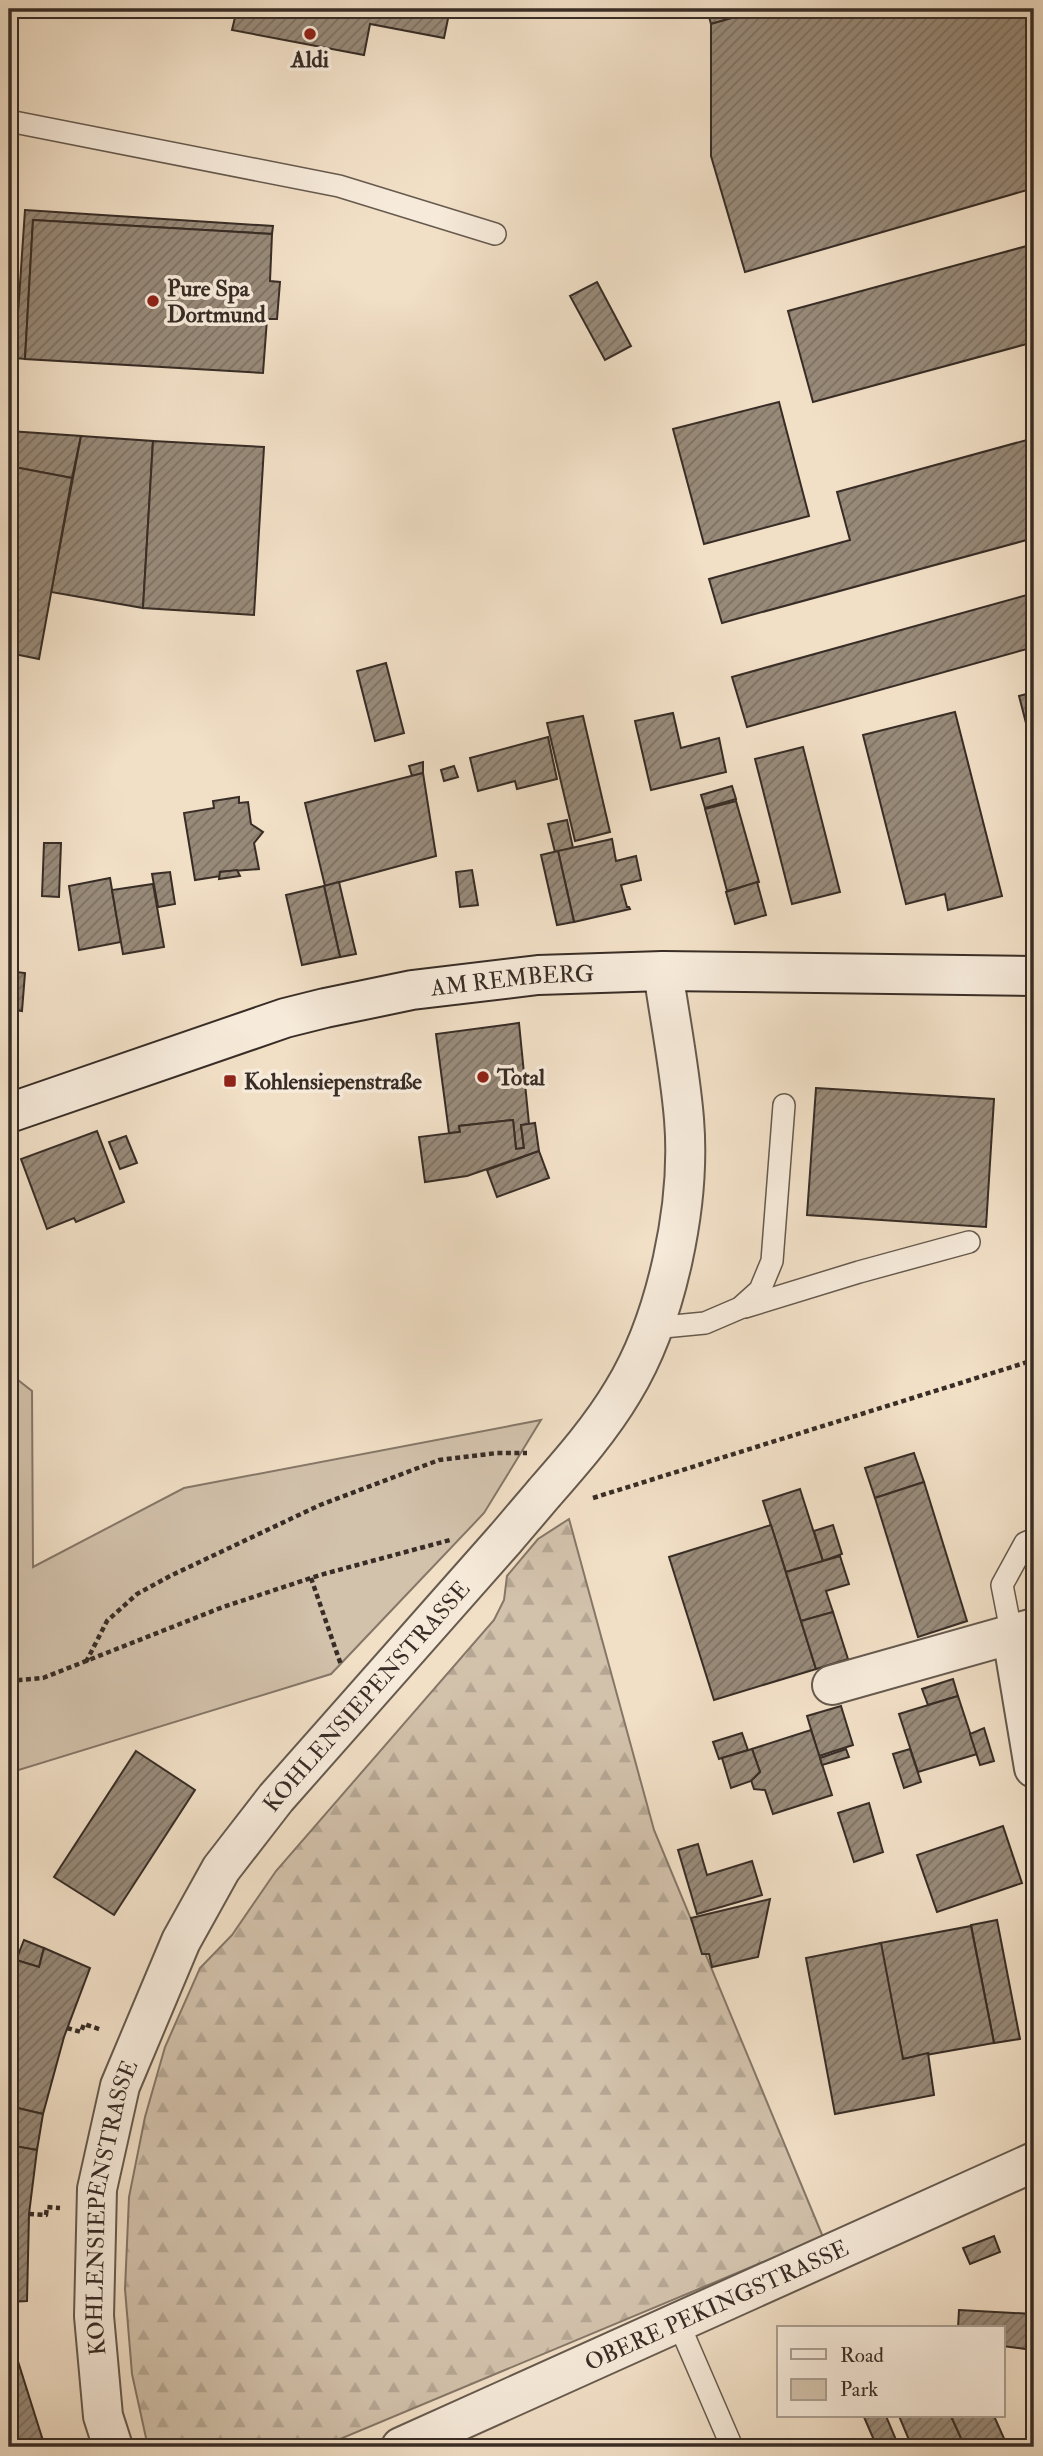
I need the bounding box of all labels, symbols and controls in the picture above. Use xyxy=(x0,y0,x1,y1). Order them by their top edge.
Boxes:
marker: Aldi xyxy=(302,26,318,42)
place label: Aldi xyxy=(290,45,329,74)
place label: Pure Spa Dortmund xyxy=(167,274,266,329)
marker: Pure Spa Dortmund xyxy=(145,293,161,309)
street label: AM REMBERG xyxy=(428,959,595,1002)
place label: Total xyxy=(496,1063,546,1092)
place label: Kohlensiepenstraße xyxy=(244,1067,422,1097)
marker: Total xyxy=(475,1069,491,1085)
marker: Kohlensiepenstraße xyxy=(222,1073,238,1089)
street label: KOHLENSIEPENSTRASSE xyxy=(256,1575,476,1818)
street label: KOHLENSIEPENSTRASSE xyxy=(79,2056,144,2357)
street label: OBERE PEKINGSTRASSE xyxy=(580,2233,853,2377)
legend xyxy=(777,2326,1004,2418)
text: Road xyxy=(840,2342,885,2369)
text: Park xyxy=(840,2376,878,2403)

